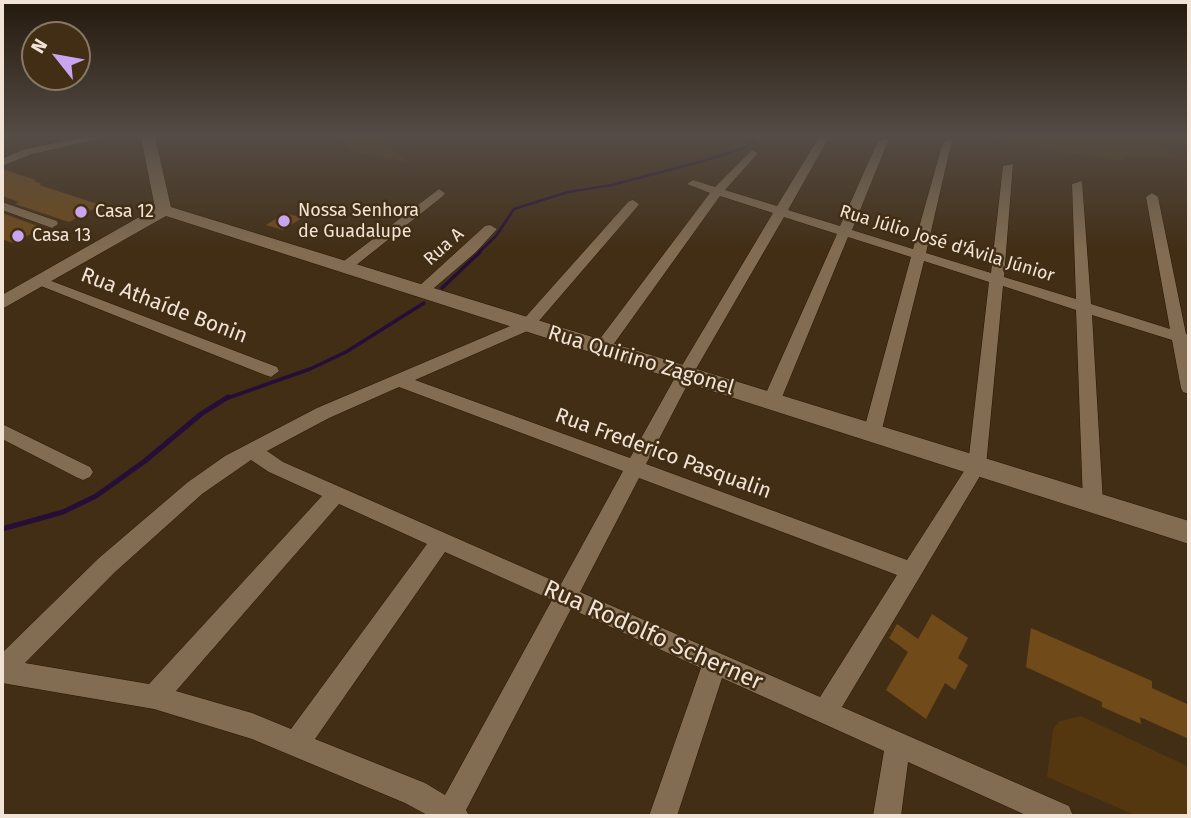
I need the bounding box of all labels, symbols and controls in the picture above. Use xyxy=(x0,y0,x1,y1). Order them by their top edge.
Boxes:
north arrow xyxy=(21,21,91,91)
text: N xyxy=(26,35,52,57)
place label: Nossa Senhora de Guadalupe xyxy=(298,200,419,242)
place label: Casa 12 xyxy=(95,201,154,223)
street label: Rua Júlio José d'Ávila Júnior xyxy=(837,201,1057,287)
marker: Casa 12 xyxy=(73,204,89,220)
marker: Nossa Senhora de Guadalupe xyxy=(276,213,292,229)
street label: Rua A xyxy=(420,224,468,270)
place label: Casa 13 xyxy=(32,225,91,247)
marker: Casa 13 xyxy=(10,228,26,244)
street label: Rua Athaíde Bonin xyxy=(77,263,251,349)
street label: Rua Quirino Zagonel xyxy=(545,321,737,401)
street label: Rua Frederico Pasqualin xyxy=(551,403,775,505)
street label: Rua Rodolfo Scherner xyxy=(539,575,767,697)

